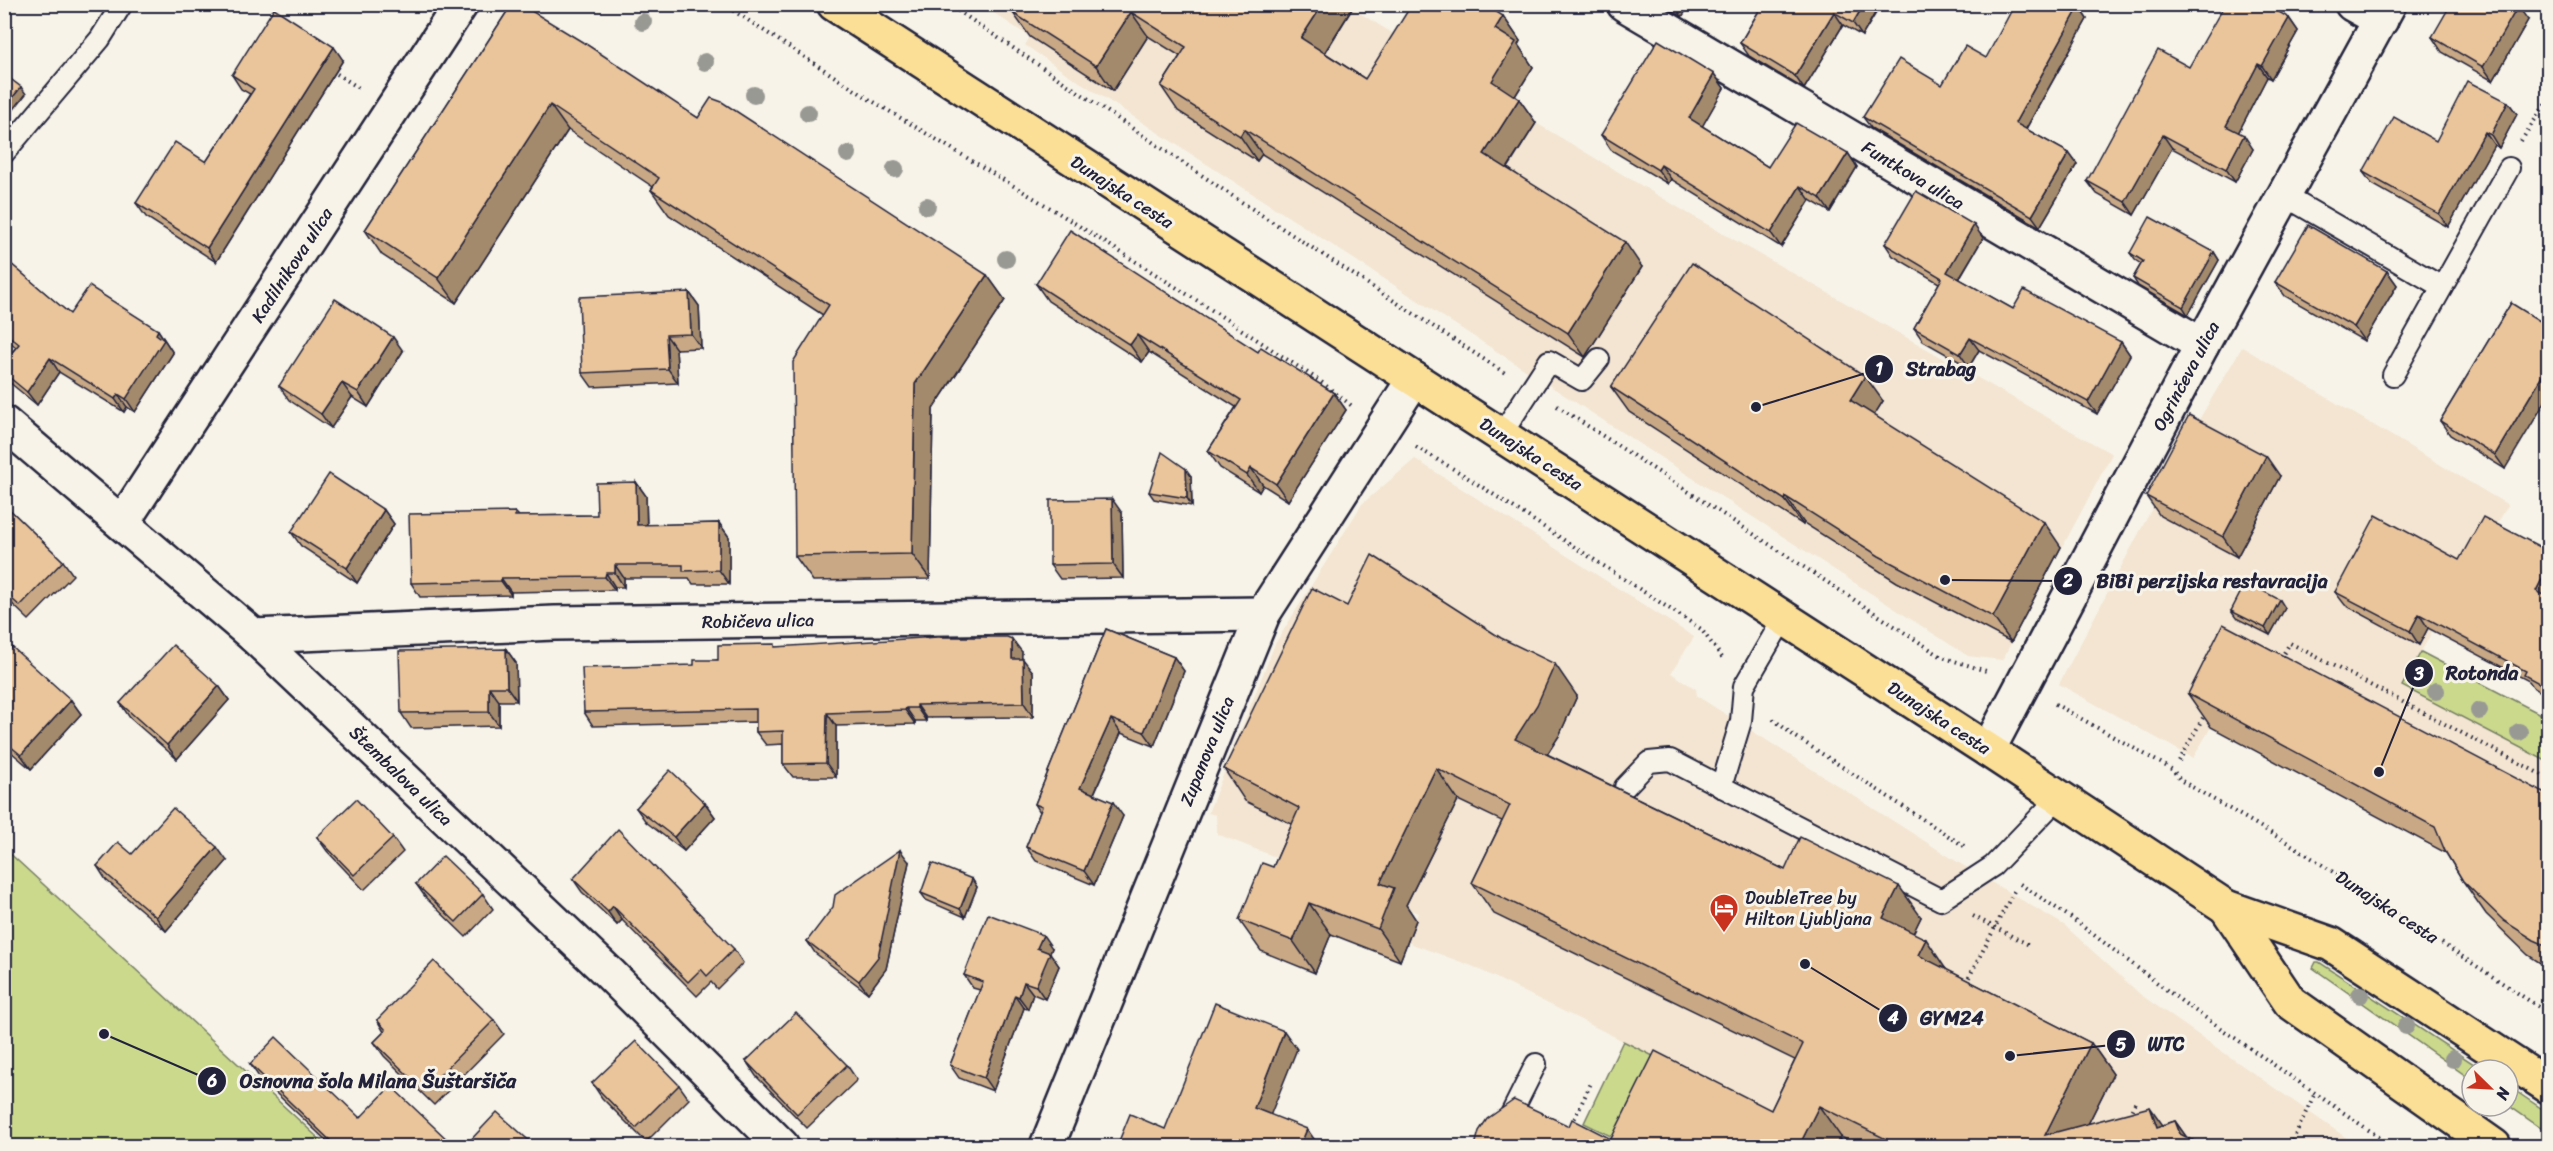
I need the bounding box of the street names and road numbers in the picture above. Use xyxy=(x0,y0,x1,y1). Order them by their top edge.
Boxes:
street label: Funtkova ulica xyxy=(1855,132,1971,218)
street label: Dunajska cesta xyxy=(1064,146,1181,238)
street label: Kadilnikova ulica xyxy=(242,200,342,329)
street label: Ogrinčeva ulica xyxy=(2143,315,2229,437)
street label: Dunajska cesta xyxy=(1473,408,1590,500)
street label: Robičeva ulica xyxy=(702,604,814,638)
street label: Dunajska cesta xyxy=(1881,672,1998,764)
street label: Zupanova ulica xyxy=(1170,691,1244,811)
street label: Štembalova ulica xyxy=(341,718,461,834)
street label: Dunajska cesta xyxy=(2329,861,2446,953)

